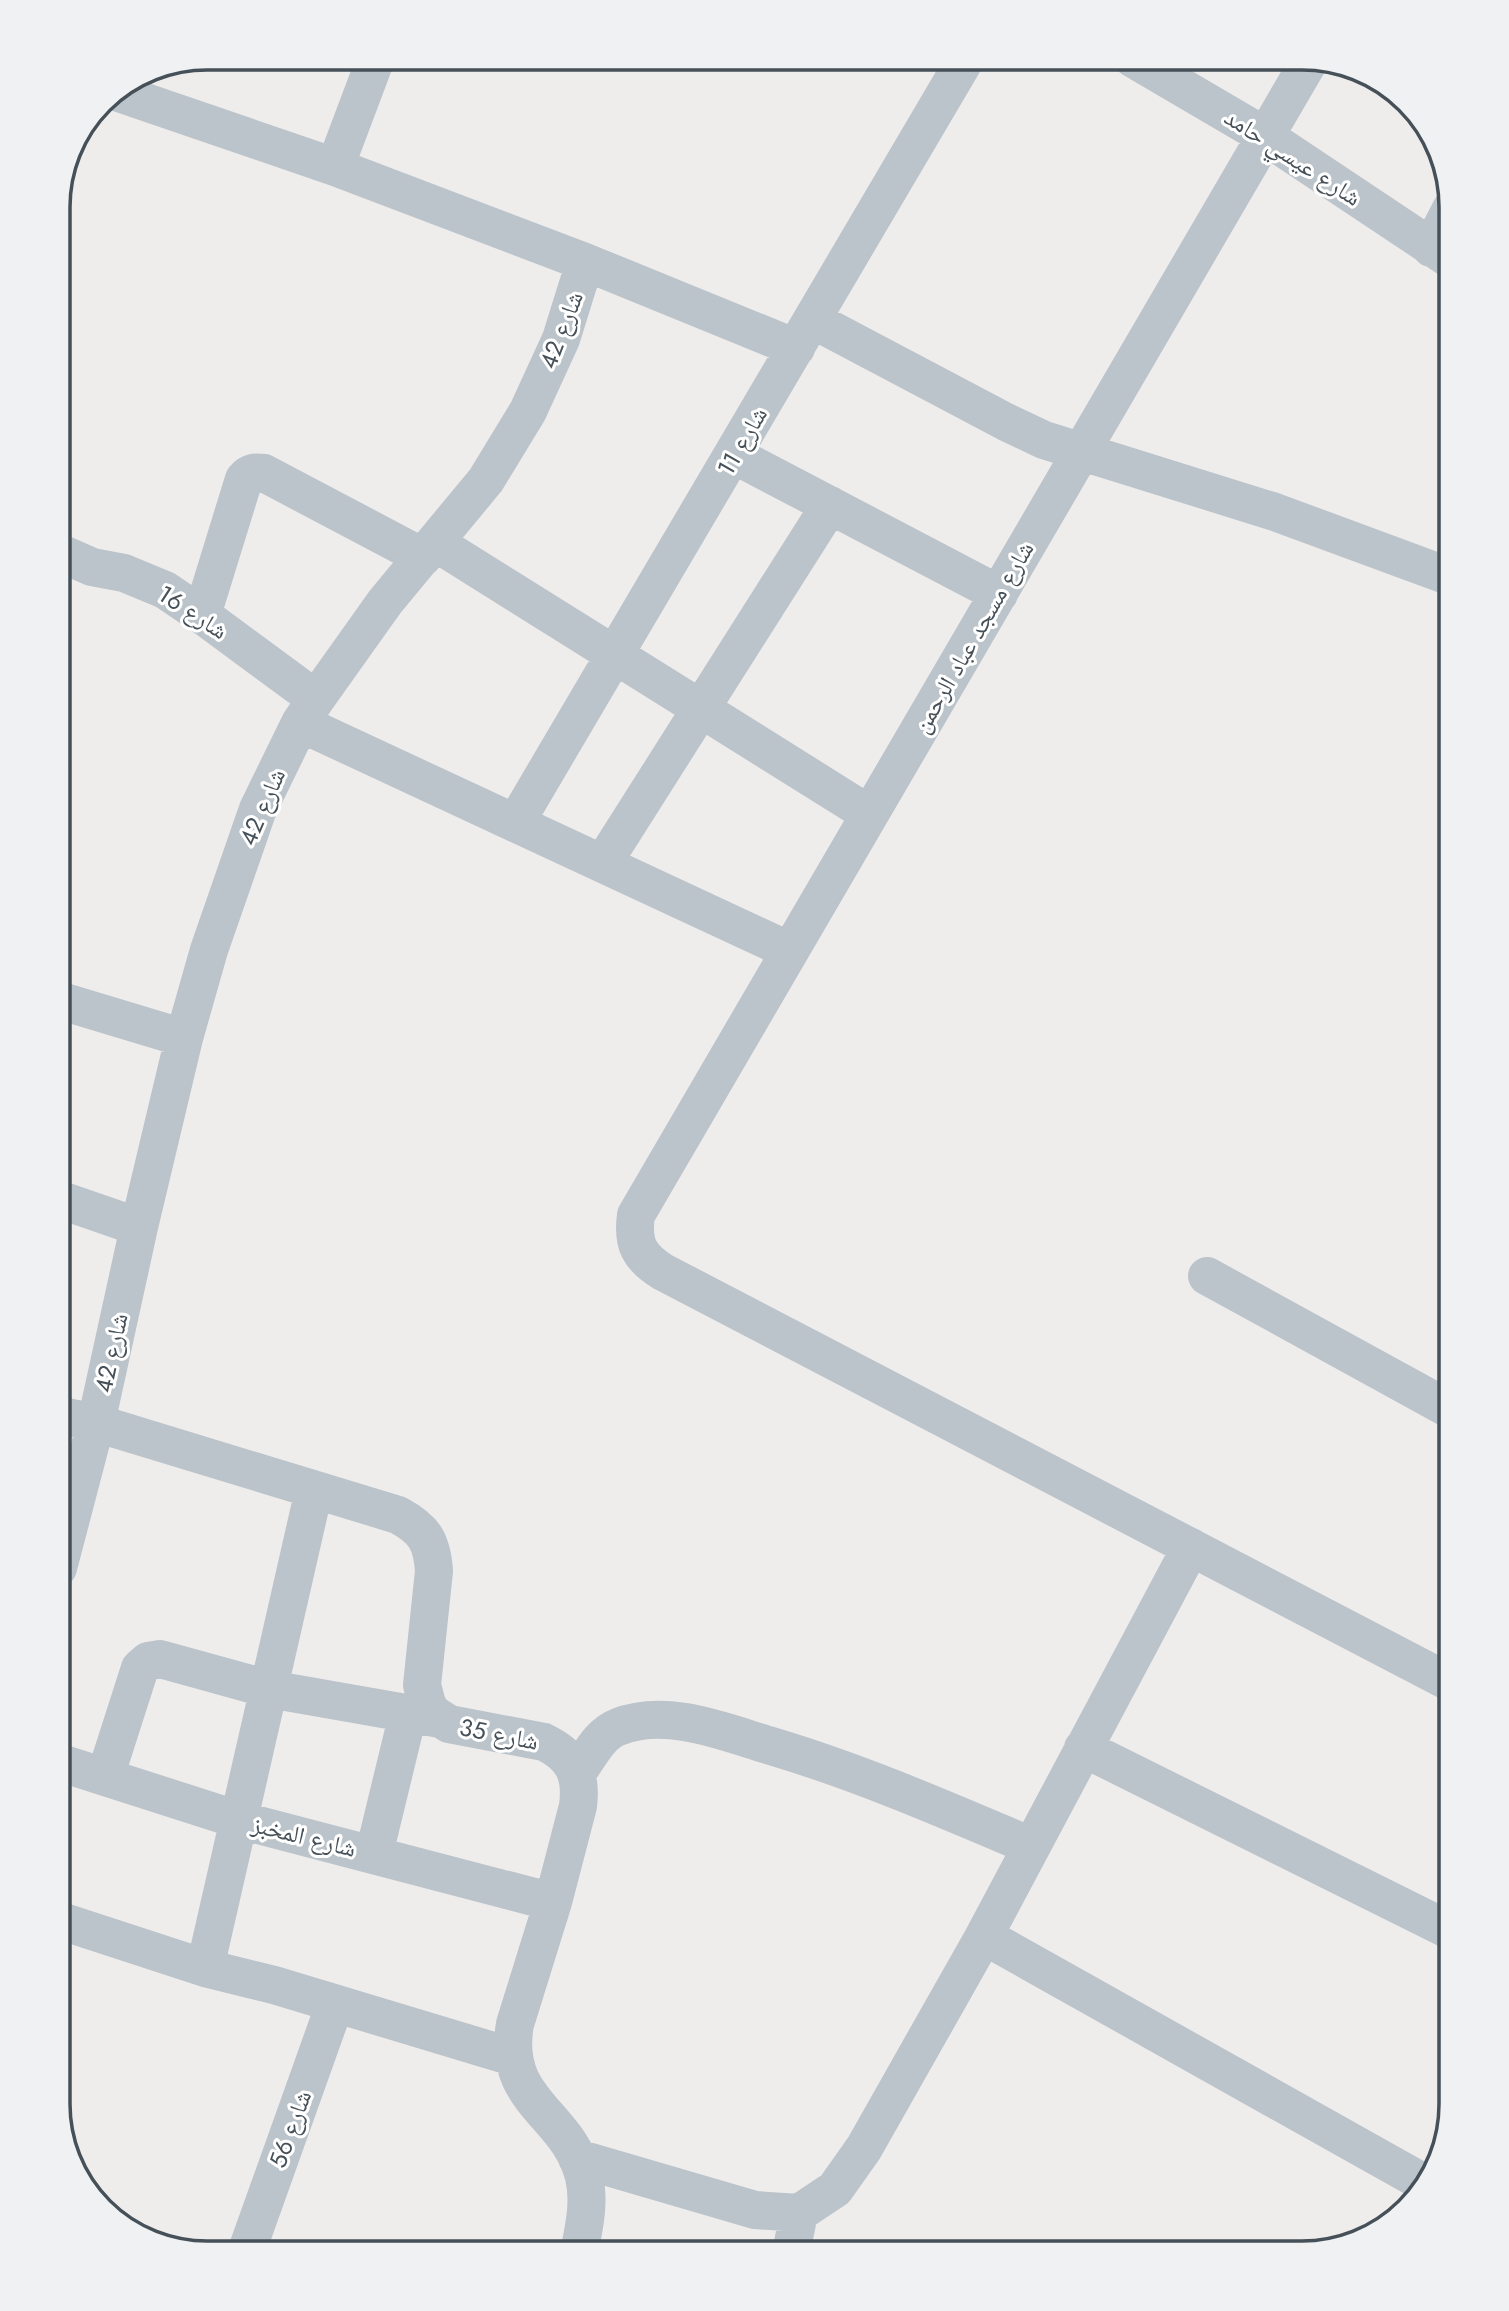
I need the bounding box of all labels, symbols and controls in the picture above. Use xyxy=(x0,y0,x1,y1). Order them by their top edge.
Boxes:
street label: شارع عيسي حامد xyxy=(1217,100,1368,216)
street label: شارع 42 xyxy=(530,286,592,374)
street label: شارع 11 xyxy=(708,400,776,482)
street label: شارع مسجد عباد الرحمن xyxy=(904,535,1042,739)
street label: شارع 16 xyxy=(151,576,235,648)
street label: شارع 42 xyxy=(230,763,294,851)
street label: شارع 42 xyxy=(86,1310,136,1396)
street label: شارع 35 xyxy=(457,1709,541,1759)
street label: شارع المخبز xyxy=(247,1806,360,1866)
street label: شارع 56 xyxy=(260,2085,320,2173)

